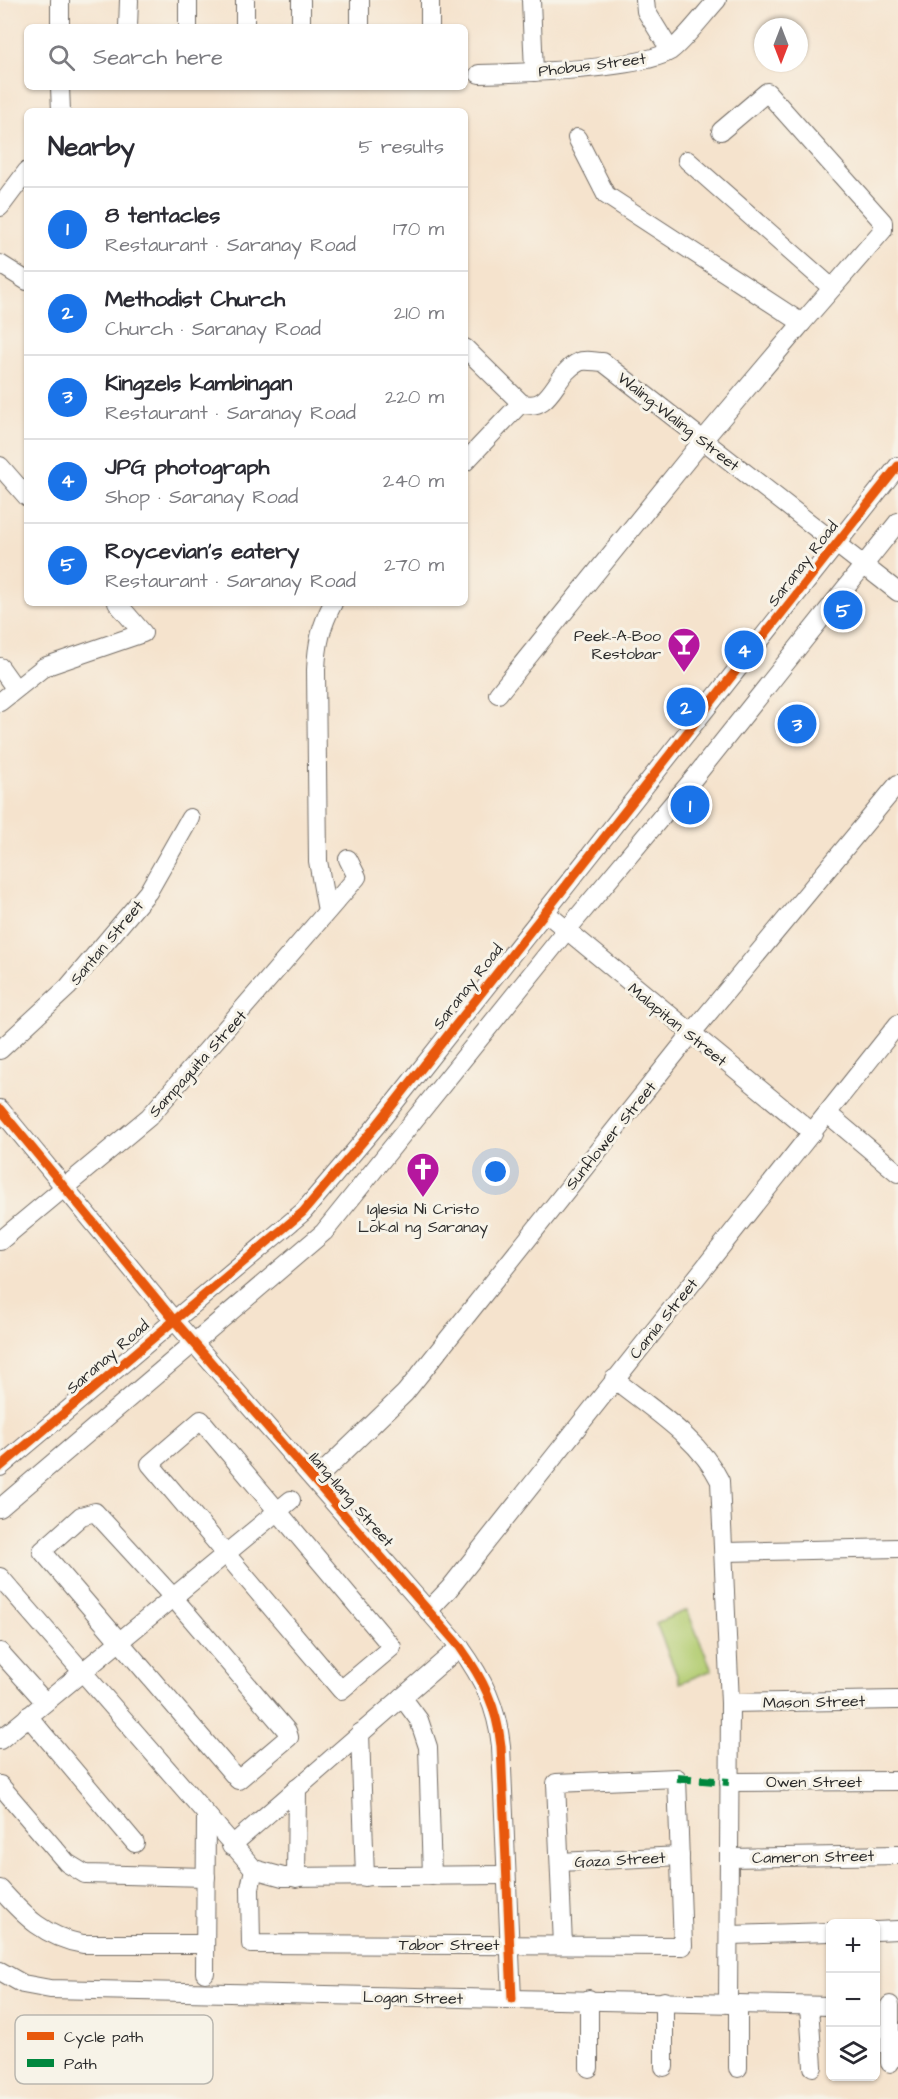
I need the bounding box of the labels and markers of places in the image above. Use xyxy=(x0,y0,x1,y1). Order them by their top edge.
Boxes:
pin: 5 xyxy=(824,588,862,632)
place label: Peek-A-Boo Restobar xyxy=(574,625,661,665)
bar icon: Peek-A-Boo Restobar xyxy=(666,626,702,673)
pin: 4 xyxy=(724,628,764,672)
pin: 2 xyxy=(666,684,706,730)
pin: 3 xyxy=(778,702,816,746)
pin: 1 xyxy=(670,782,710,828)
church icon: Iglesia Ni Cristo Lokal ng Saranay xyxy=(405,1151,441,1198)
place label: Iglesia Ni Cristo Lokal ng Saranay xyxy=(358,1198,488,1239)

